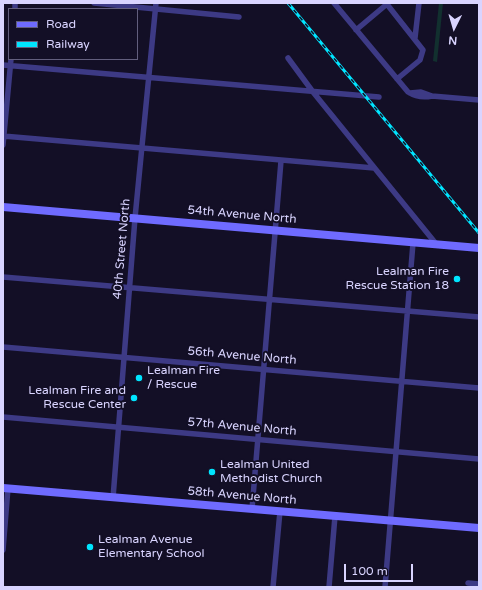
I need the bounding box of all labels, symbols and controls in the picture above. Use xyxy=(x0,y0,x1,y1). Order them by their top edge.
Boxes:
legend xyxy=(8,8,138,60)
north arrow xyxy=(434,8,474,48)
text: Road xyxy=(46,17,76,31)
text: N xyxy=(448,34,458,47)
text: Railway xyxy=(46,37,90,51)
street label: 40th Street North xyxy=(110,198,134,300)
street label: 54th Avenue North xyxy=(187,203,297,227)
place label: Lealman Fire Rescue Station 18 xyxy=(346,265,449,293)
marker: Lealman Fire Rescue Station 18 xyxy=(452,274,462,284)
street label: 56th Avenue North xyxy=(187,344,297,368)
place label: Lealman Fire / Rescue xyxy=(147,364,220,392)
marker: Lealman Fire / Rescue xyxy=(134,373,144,383)
place label: Lealman Fire and Rescue Center xyxy=(28,384,126,412)
marker: Lealman Fire and Rescue Center xyxy=(129,393,139,403)
street label: 57th Avenue North xyxy=(187,415,297,439)
place label: Lealman United Methodist Church xyxy=(220,458,322,486)
marker: Lealman United Methodist Church xyxy=(207,467,217,477)
street label: 58th Avenue North xyxy=(187,484,297,508)
place label: Lealman Avenue Elementary School xyxy=(98,533,205,561)
marker: Lealman Avenue Elementary School xyxy=(85,542,95,552)
scale bar xyxy=(346,556,415,582)
text: 100 m xyxy=(351,564,388,578)

